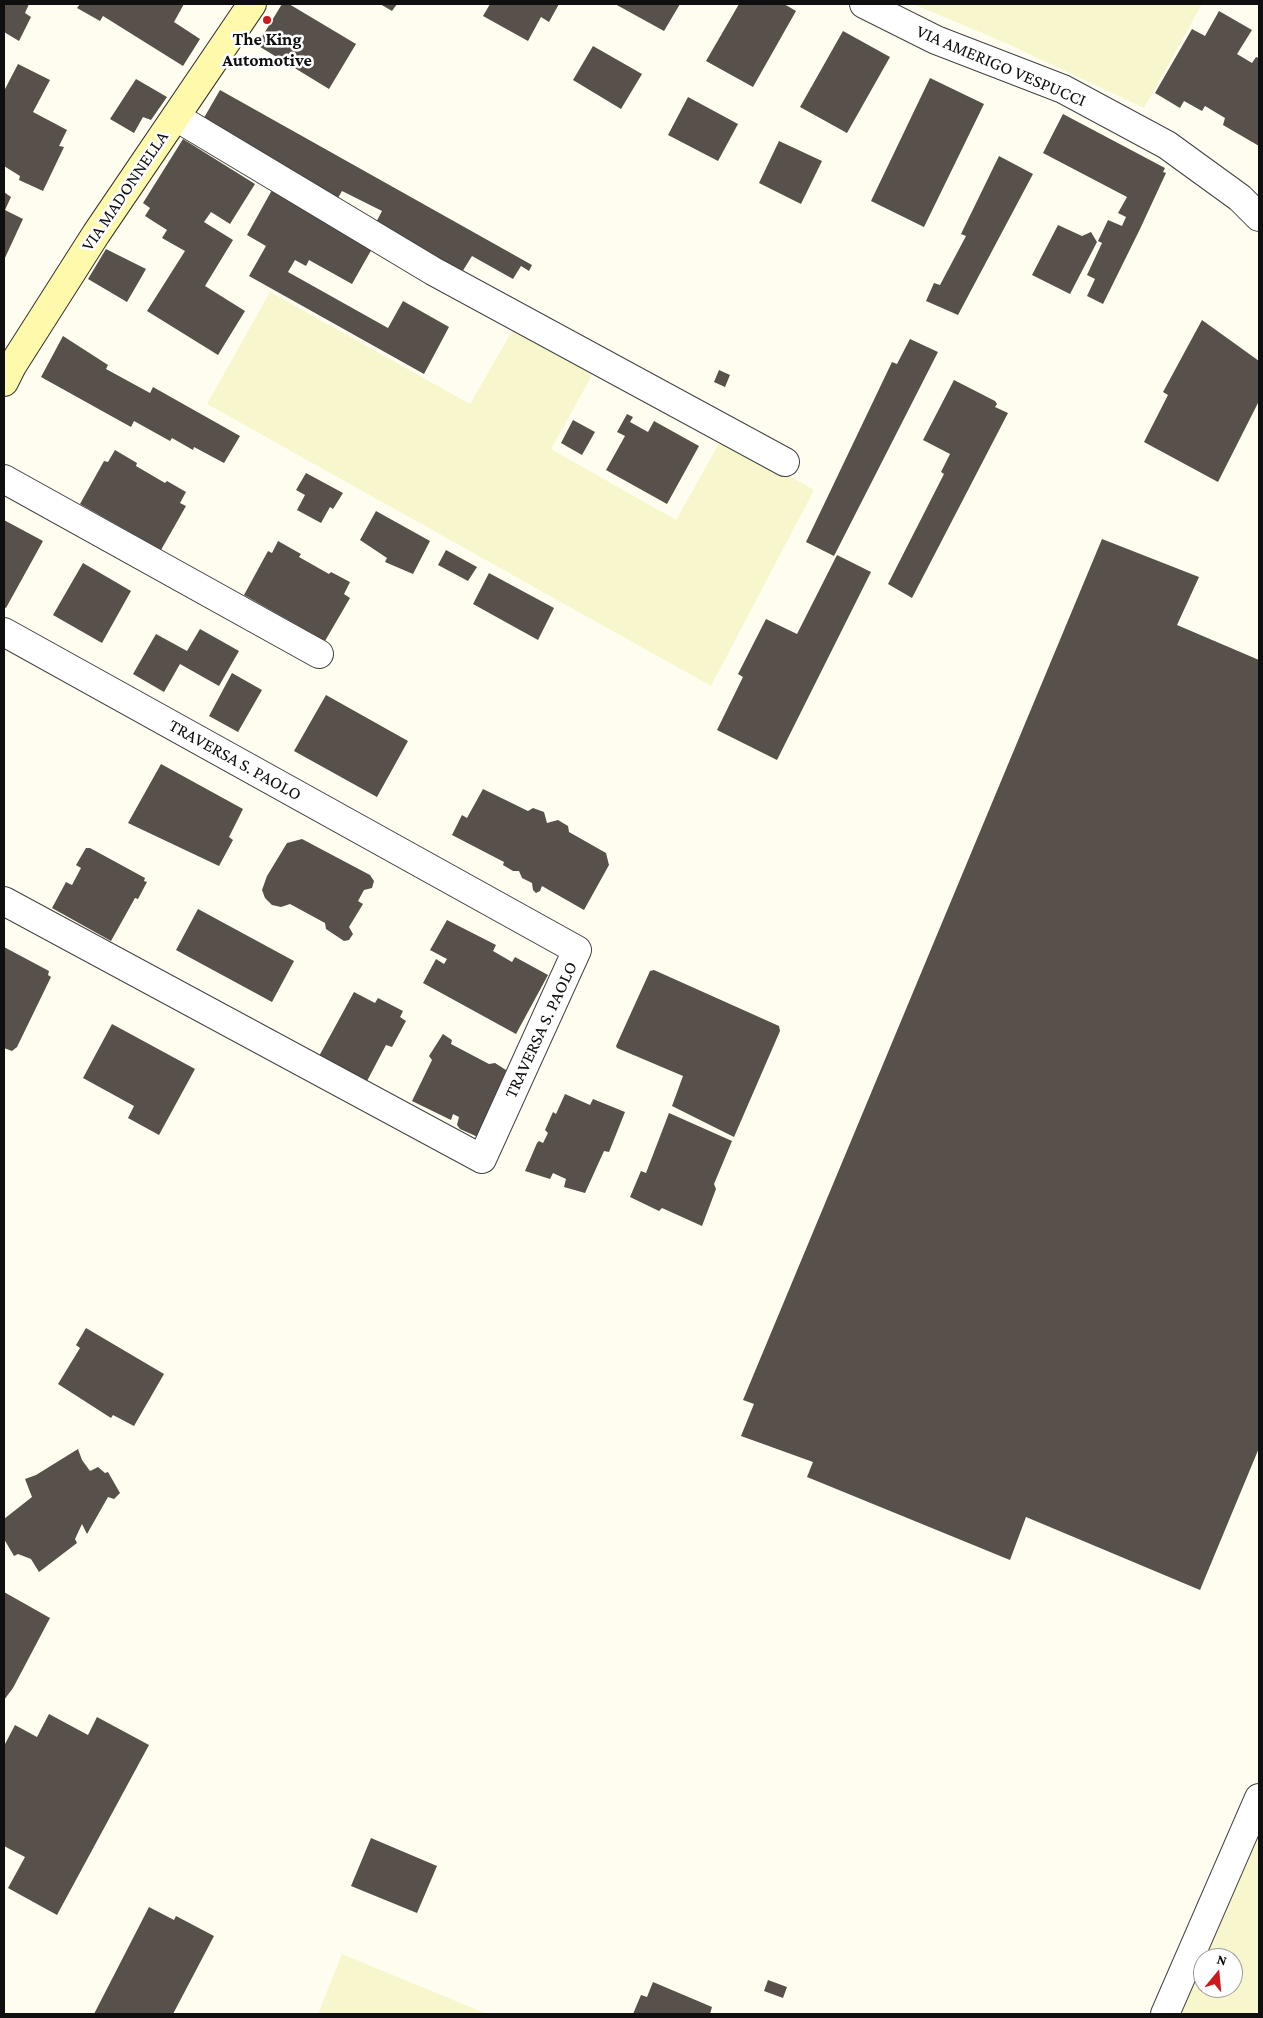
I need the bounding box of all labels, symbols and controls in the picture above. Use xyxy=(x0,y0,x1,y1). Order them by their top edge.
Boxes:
marker: The King Automotive xyxy=(261,14,273,26)
street label: VIA AMERIGO VESPUCCI xyxy=(913,20,1089,112)
place label: The King Automotive xyxy=(222,28,312,70)
street label: VIA MADONNELLA xyxy=(77,127,173,255)
street label: TRAVERSA S. PAOLO xyxy=(165,715,305,805)
street label: TRAVERSA S. PAOLO xyxy=(500,958,582,1102)
north arrow xyxy=(1193,1948,1243,1998)
text: N xyxy=(1215,1951,1229,1969)

